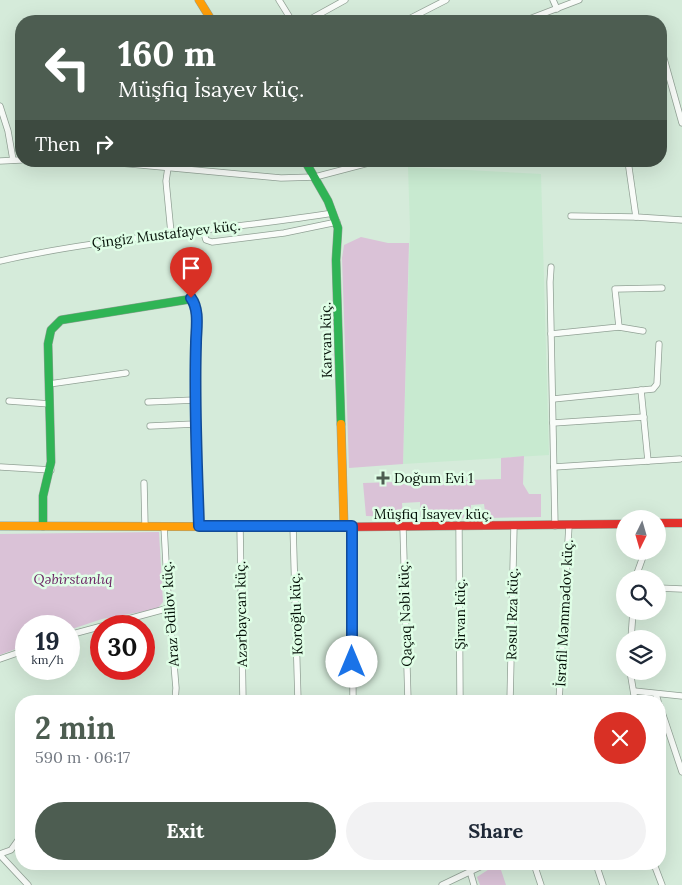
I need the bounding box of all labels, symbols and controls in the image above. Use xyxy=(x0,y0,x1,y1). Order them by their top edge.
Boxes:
text: 160 m xyxy=(118,31,216,76)
icon: left xyxy=(35,35,100,100)
text: Müşfiq İsayev küç. xyxy=(118,75,304,103)
icon: right xyxy=(90,130,118,158)
text: Then xyxy=(35,132,80,156)
street label: Çingiz Mustafayev küç. xyxy=(91,216,241,252)
pin xyxy=(170,247,212,298)
icon: arrive xyxy=(177,254,205,282)
street label: Karvan küç. xyxy=(316,302,336,378)
place label: Doğum Evi 1 xyxy=(394,469,473,487)
marker: Doğum Evi 1 xyxy=(376,471,390,485)
street label: Müşfiq İsayev küç. xyxy=(374,505,492,523)
north arrow xyxy=(616,510,666,560)
map controls xyxy=(616,510,666,680)
street label: İsrafil Məmmədov küç. xyxy=(551,539,577,687)
street label: Araz Ədilov küç. xyxy=(157,561,183,668)
street label: Azərbaycan küç. xyxy=(231,561,251,668)
street label: Qaçaq Nəbi küç. xyxy=(394,561,416,667)
street label: Rəsul Rza küç. xyxy=(502,568,522,660)
park label: Qəbirstanlıq xyxy=(33,570,113,588)
button: search xyxy=(616,570,666,620)
street label: Koroğlu küç. xyxy=(286,573,306,655)
street label: Şirvan küç. xyxy=(451,578,469,650)
speed limit sign: 30 xyxy=(90,615,155,680)
text: 19 xyxy=(35,625,60,657)
button: layers xyxy=(616,630,666,680)
position arrow xyxy=(325,635,377,687)
text: km/h xyxy=(31,652,64,667)
text: 2 min xyxy=(35,709,115,747)
button: close xyxy=(594,712,646,764)
text: 590 m · 06:17 xyxy=(35,747,130,767)
button: Exit xyxy=(35,802,336,860)
button: Share xyxy=(346,802,646,860)

